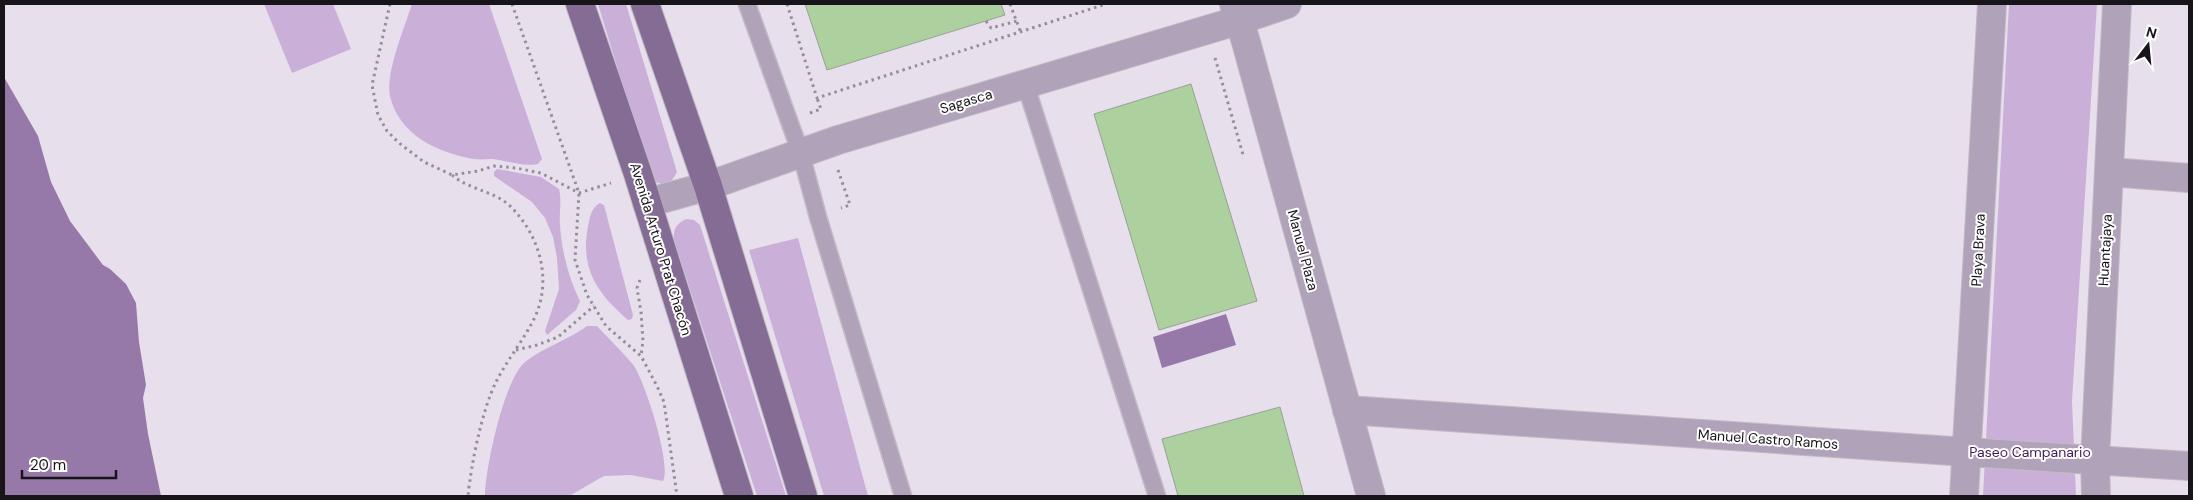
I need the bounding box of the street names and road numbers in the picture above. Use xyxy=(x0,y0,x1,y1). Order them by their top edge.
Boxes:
street label: Sagasca xyxy=(938,85,994,117)
street label: Avenida Arturo Prat Chacón xyxy=(626,160,696,338)
street label: Manuel Plaza xyxy=(1284,208,1322,292)
street label: Playa Brava xyxy=(1967,213,1989,287)
street label: Huantajaya xyxy=(2094,214,2116,286)
street label: Manuel Castro Ramos xyxy=(1697,425,1839,453)

